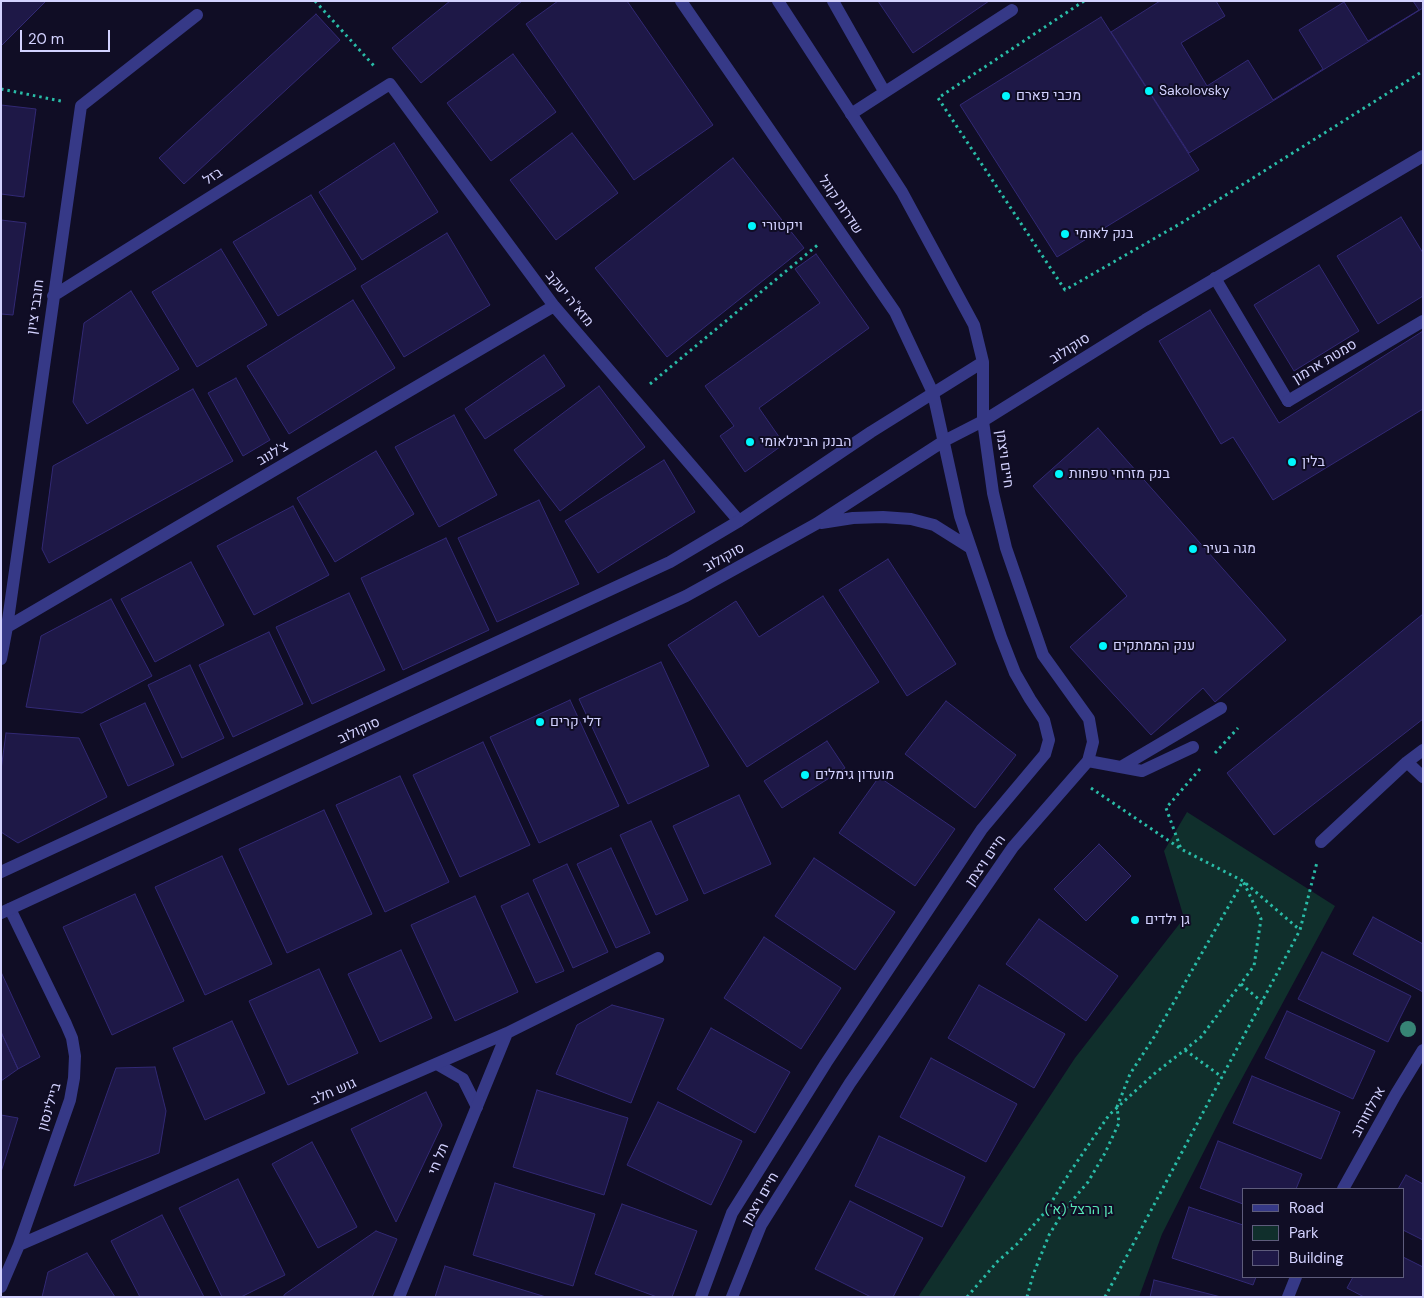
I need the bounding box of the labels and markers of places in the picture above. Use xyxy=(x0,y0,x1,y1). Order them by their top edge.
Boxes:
place label: Sakolovsky xyxy=(1159,83,1230,99)
marker: Sakolovsky xyxy=(1143,85,1155,97)
place label: מכבי פארם xyxy=(1016,88,1081,104)
marker: מכבי פארם xyxy=(1000,90,1012,102)
place label: ויקטורי xyxy=(762,218,803,234)
marker: ויקטורי xyxy=(746,220,758,232)
place label: בנק לאומי xyxy=(1075,226,1133,242)
marker: בנק לאומי xyxy=(1059,228,1071,240)
place label: הבנק הבינלאומי xyxy=(760,434,851,450)
marker: הבנק הבינלאומי xyxy=(744,436,756,448)
place label: בלין xyxy=(1302,454,1325,470)
marker: בלין xyxy=(1286,456,1298,468)
place label: בנק מזרחי טפחות xyxy=(1069,466,1170,482)
marker: בנק מזרחי טפחות xyxy=(1053,468,1065,480)
place label: מגה בעיר xyxy=(1203,541,1256,557)
marker: מגה בעיר xyxy=(1187,543,1199,555)
place label: ענק הממתקים xyxy=(1113,638,1195,654)
marker: ענק הממתקים xyxy=(1097,640,1109,652)
place label: דלי קרים xyxy=(550,714,601,730)
marker: דלי קרים xyxy=(534,716,546,728)
place label: מועדון גימלים xyxy=(815,767,894,783)
marker: מועדון גימלים xyxy=(799,769,811,781)
place label: גן ילדים xyxy=(1145,912,1190,928)
marker: גן ילדים xyxy=(1129,914,1141,926)

